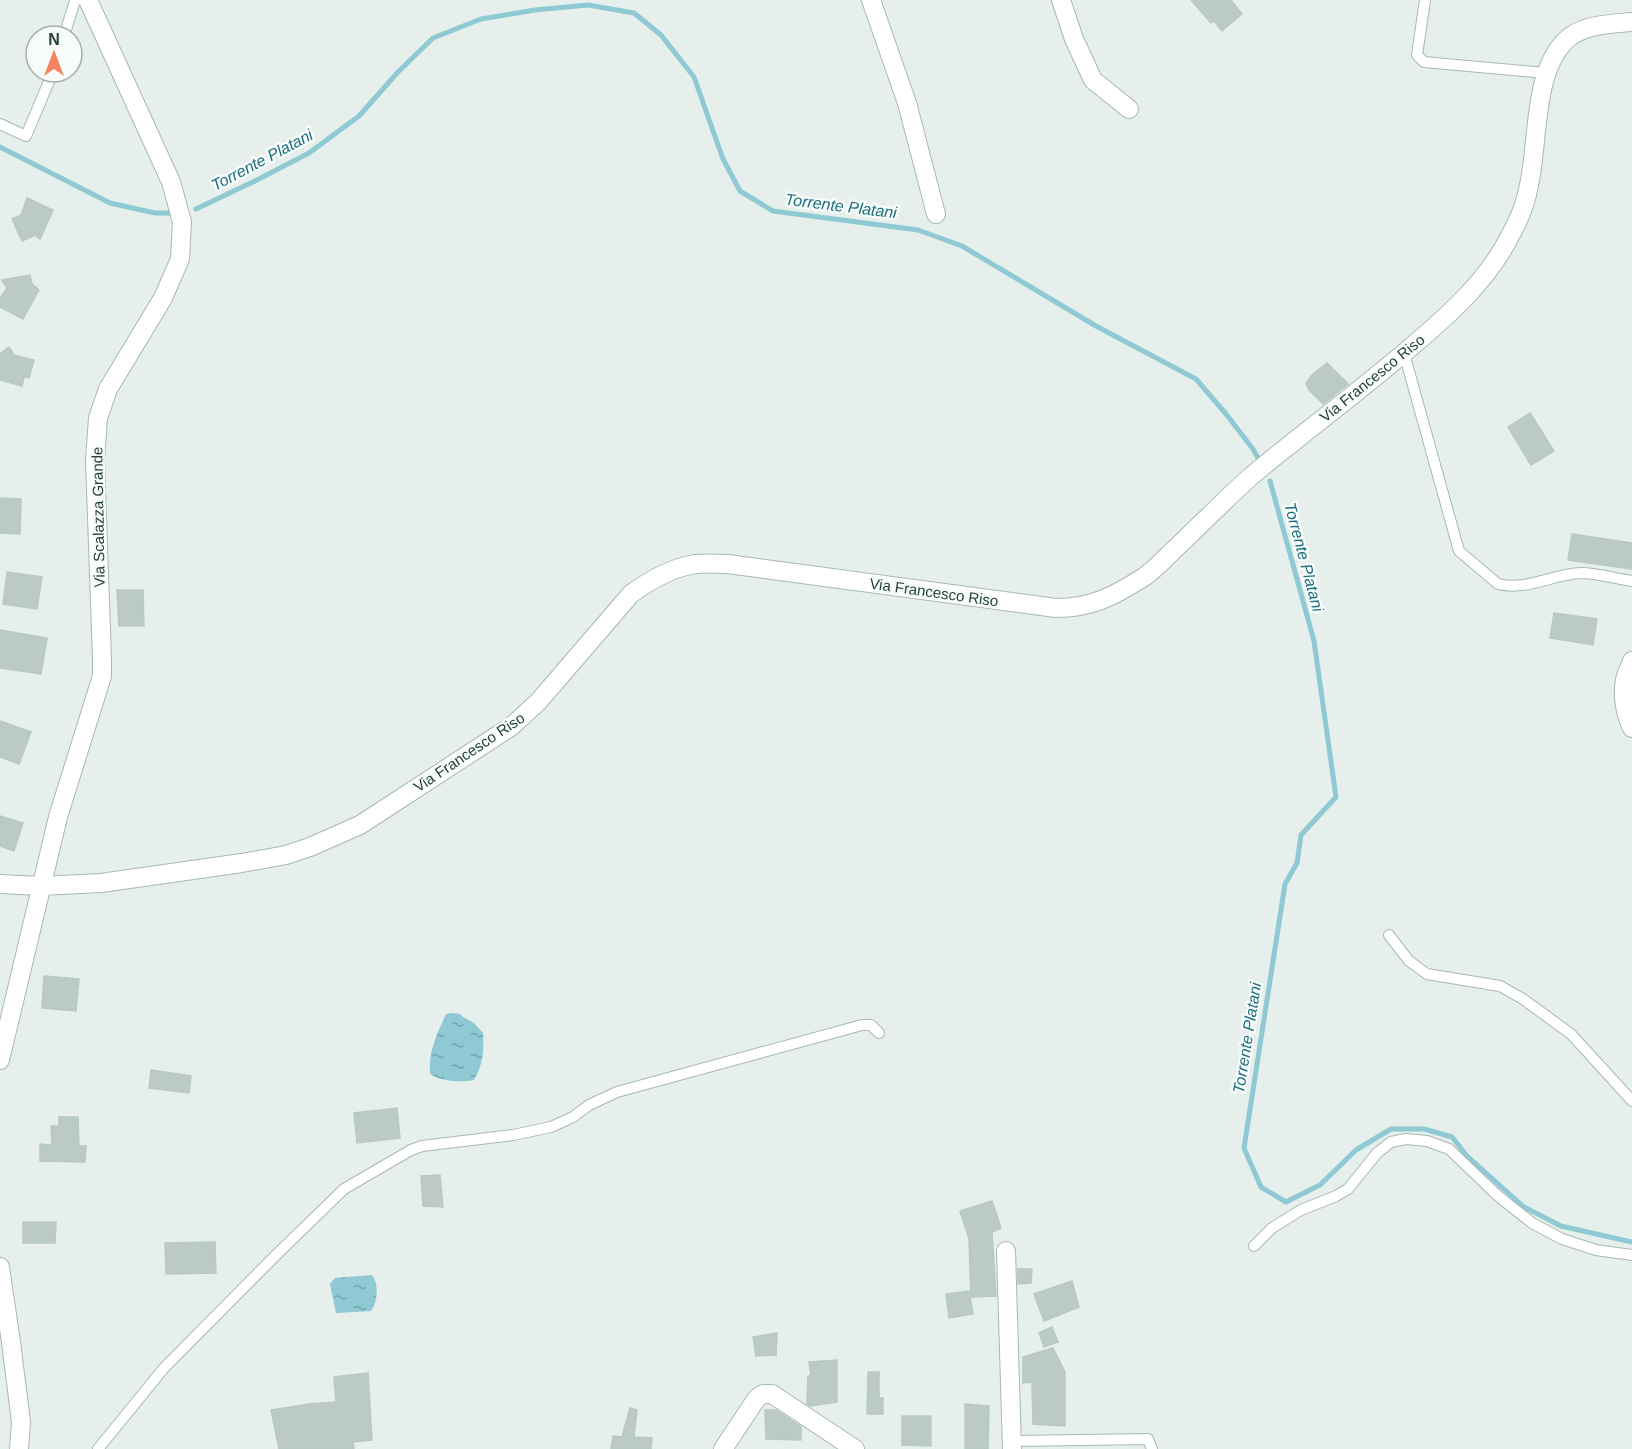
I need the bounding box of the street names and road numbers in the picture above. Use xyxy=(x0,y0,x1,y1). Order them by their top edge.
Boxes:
street label: Via Francesco Riso xyxy=(1316,331,1428,425)
street label: Via Scalazza Grande xyxy=(88,447,108,587)
street label: Via Francesco Riso xyxy=(869,575,999,609)
street label: Via Francesco Riso xyxy=(410,709,528,795)

